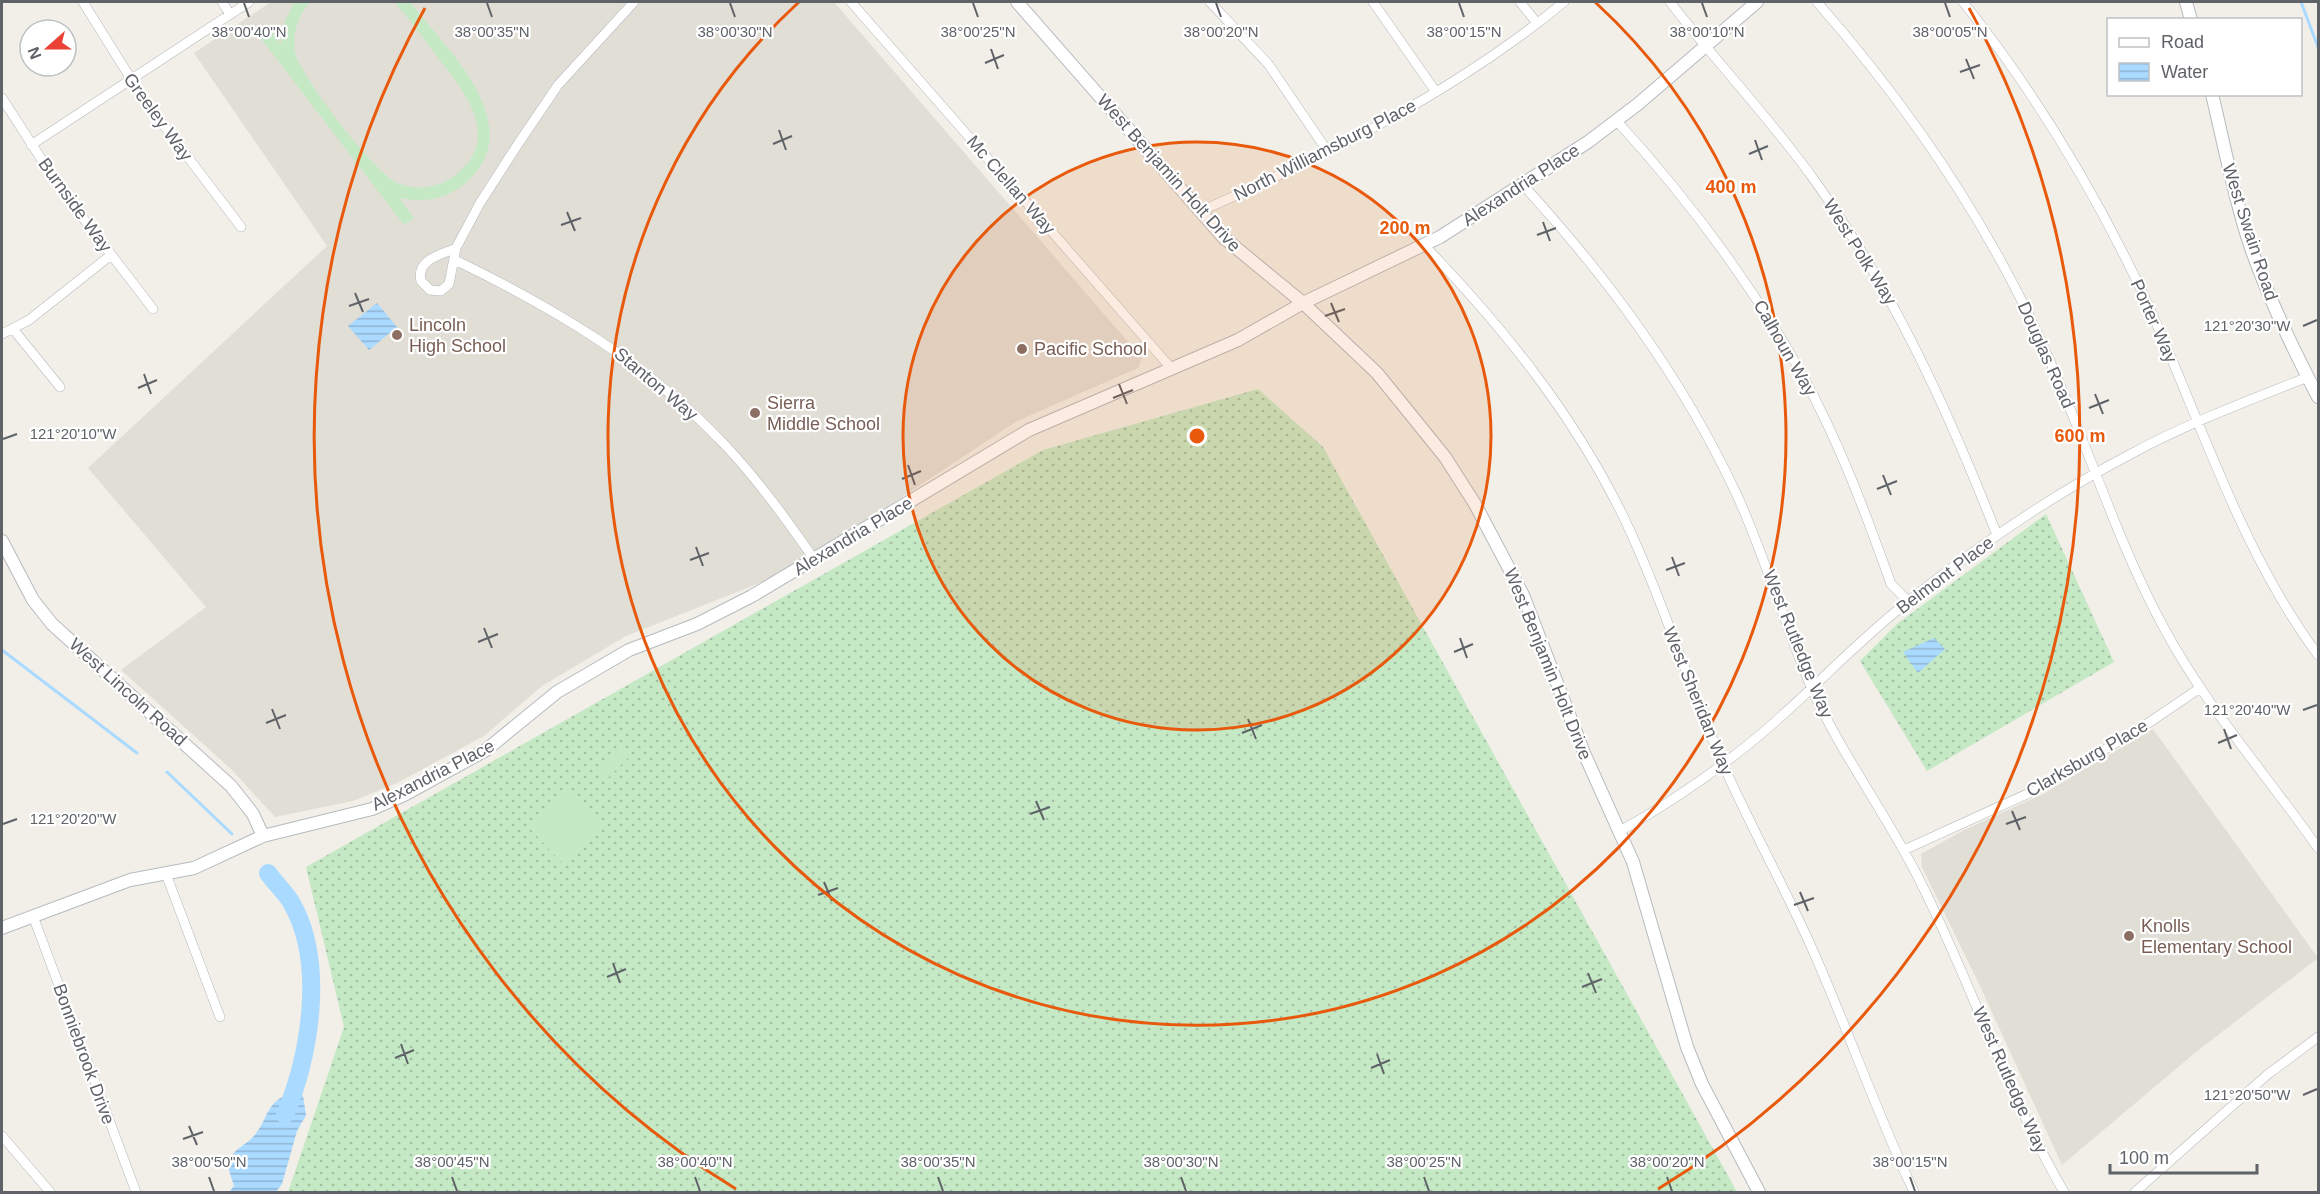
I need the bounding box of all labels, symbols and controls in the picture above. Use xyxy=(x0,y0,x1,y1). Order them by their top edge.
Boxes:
north arrow xyxy=(18,18,78,78)
legend xyxy=(2107,18,2302,96)
text: 38°00'40"N xyxy=(211,23,287,40)
text: 38°00'35"N xyxy=(454,23,530,40)
text: 38°00'30"N xyxy=(697,23,773,40)
text: 38°00'25"N xyxy=(940,23,1016,40)
text: 38°00'20"N xyxy=(1183,23,1259,40)
text: 38°00'15"N xyxy=(1426,23,1502,40)
text: 38°00'10"N xyxy=(1669,23,1745,40)
text: 38°00'05"N xyxy=(1912,23,1988,40)
text: Road xyxy=(2161,32,2204,52)
text: N xyxy=(24,45,44,62)
text: Water xyxy=(2161,62,2208,82)
street label: Greeley Way xyxy=(120,69,196,165)
street label: West Benjamin Holt Drive xyxy=(1093,90,1245,256)
street label: North Williamsburg Place xyxy=(1230,95,1420,205)
street label: Mc Clellan Way xyxy=(963,132,1059,238)
street label: Alexandria Place xyxy=(1459,140,1583,230)
street label: Burnside Way xyxy=(34,154,116,256)
street label: West Swain Road xyxy=(2218,161,2282,303)
text: 400 m xyxy=(1705,177,1757,197)
street label: West Polk Way xyxy=(1819,195,1901,309)
text: 200 m xyxy=(1379,218,1431,238)
street label: Porter Way xyxy=(2127,276,2181,366)
street label: Calhoun Way xyxy=(1749,296,1821,400)
street label: Douglas Road xyxy=(2014,299,2078,411)
place label: Lincoln High School xyxy=(409,315,506,356)
text: 121°20'30"W xyxy=(2204,317,2291,334)
marker: Lincoln High School xyxy=(390,328,404,342)
place label: Pacific School xyxy=(1034,339,1147,359)
marker: Pacific School xyxy=(1015,342,1029,356)
street label: Stanton Way xyxy=(610,343,702,425)
place label: Sierra Middle School xyxy=(767,393,880,434)
marker: Sierra Middle School xyxy=(748,406,762,420)
text: 121°20'10"W xyxy=(30,425,117,442)
centre of rings xyxy=(1187,426,1207,446)
text: 600 m xyxy=(2054,426,2106,446)
street label: Alexandria Place xyxy=(790,493,916,579)
street label: Belmont Place xyxy=(1893,532,1997,618)
street label: West Benjamin Holt Drive xyxy=(1500,565,1596,763)
street label: West Rutledge Way xyxy=(1759,567,1837,721)
street label: West Sheridan Way xyxy=(1659,624,1737,778)
street label: West Lincoln Road xyxy=(65,634,191,750)
text: 121°20'40"W xyxy=(2204,701,2291,718)
street label: Clarksburg Place xyxy=(2023,715,2151,801)
street label: Alexandria Place xyxy=(368,735,498,815)
text: 121°20'20"W xyxy=(30,810,117,827)
place label: Knolls Elementary School xyxy=(2141,916,2292,957)
marker: Knolls Elementary School xyxy=(2122,929,2136,943)
street label: Bonniebrook Drive xyxy=(49,981,119,1127)
street label: West Rutledge Way xyxy=(1969,1004,2051,1156)
text: 121°20'50"W xyxy=(2204,1086,2291,1103)
scale bar xyxy=(2110,1137,2257,1175)
text: 100 m xyxy=(2119,1148,2169,1168)
text: 38°00'50"N xyxy=(171,1153,247,1170)
text: 38°00'45"N xyxy=(414,1153,490,1170)
text: 38°00'40"N xyxy=(657,1153,733,1170)
text: 38°00'35"N xyxy=(900,1153,976,1170)
text: 38°00'30"N xyxy=(1143,1153,1219,1170)
text: 38°00'25"N xyxy=(1386,1153,1462,1170)
text: 38°00'20"N xyxy=(1629,1153,1705,1170)
text: 38°00'15"N xyxy=(1872,1153,1948,1170)

